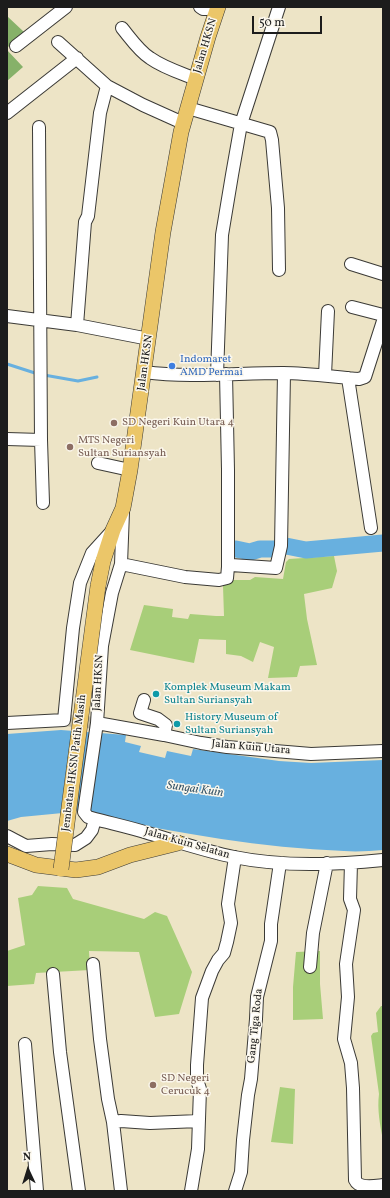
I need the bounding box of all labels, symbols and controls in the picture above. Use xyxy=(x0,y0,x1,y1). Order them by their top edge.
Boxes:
scale bar xyxy=(254,8,324,34)
text: 50 m xyxy=(259,15,285,31)
street label: Jalan HKSN xyxy=(191,17,221,75)
street label: Jalan HKSN xyxy=(136,334,156,392)
place label: Indomaret AMD Permai xyxy=(180,353,243,379)
marker: Indomaret AMD Permai xyxy=(167,361,177,371)
place label: SD Negeri Kuin Utara 4 xyxy=(122,416,234,430)
marker: SD Negeri Kuin Utara 4 xyxy=(109,418,119,428)
place label: MTS Negeri Sultan Suriansyah xyxy=(78,434,166,460)
marker: MTS Negeri Sultan Suriansyah xyxy=(65,442,75,452)
street label: Jalan HKSN xyxy=(91,654,107,712)
place label: Komplek Museum Makam Sultan Suriansyah xyxy=(164,681,291,707)
marker: Komplek Museum Makam Sultan Suriansyah xyxy=(151,689,161,699)
street label: Jembatan HKSN Patih Masih xyxy=(60,694,90,832)
place label: History Museum of Sultan Suriansyah xyxy=(185,711,278,737)
marker: History Museum of Sultan Suriansyah xyxy=(172,719,182,729)
street label: Jalan Kuin Utara xyxy=(211,738,291,758)
water label: Sungai Kuin xyxy=(166,779,224,801)
street label: Jalan Kuin Selatan xyxy=(143,826,231,862)
street label: Gang Tiga Roda xyxy=(246,988,266,1064)
place label: SD Negeri Cerucuk 4 xyxy=(161,1072,210,1098)
marker: SD Negeri Cerucuk 4 xyxy=(148,1080,158,1090)
north arrow xyxy=(8,1150,48,1190)
text: N xyxy=(23,1150,32,1165)

